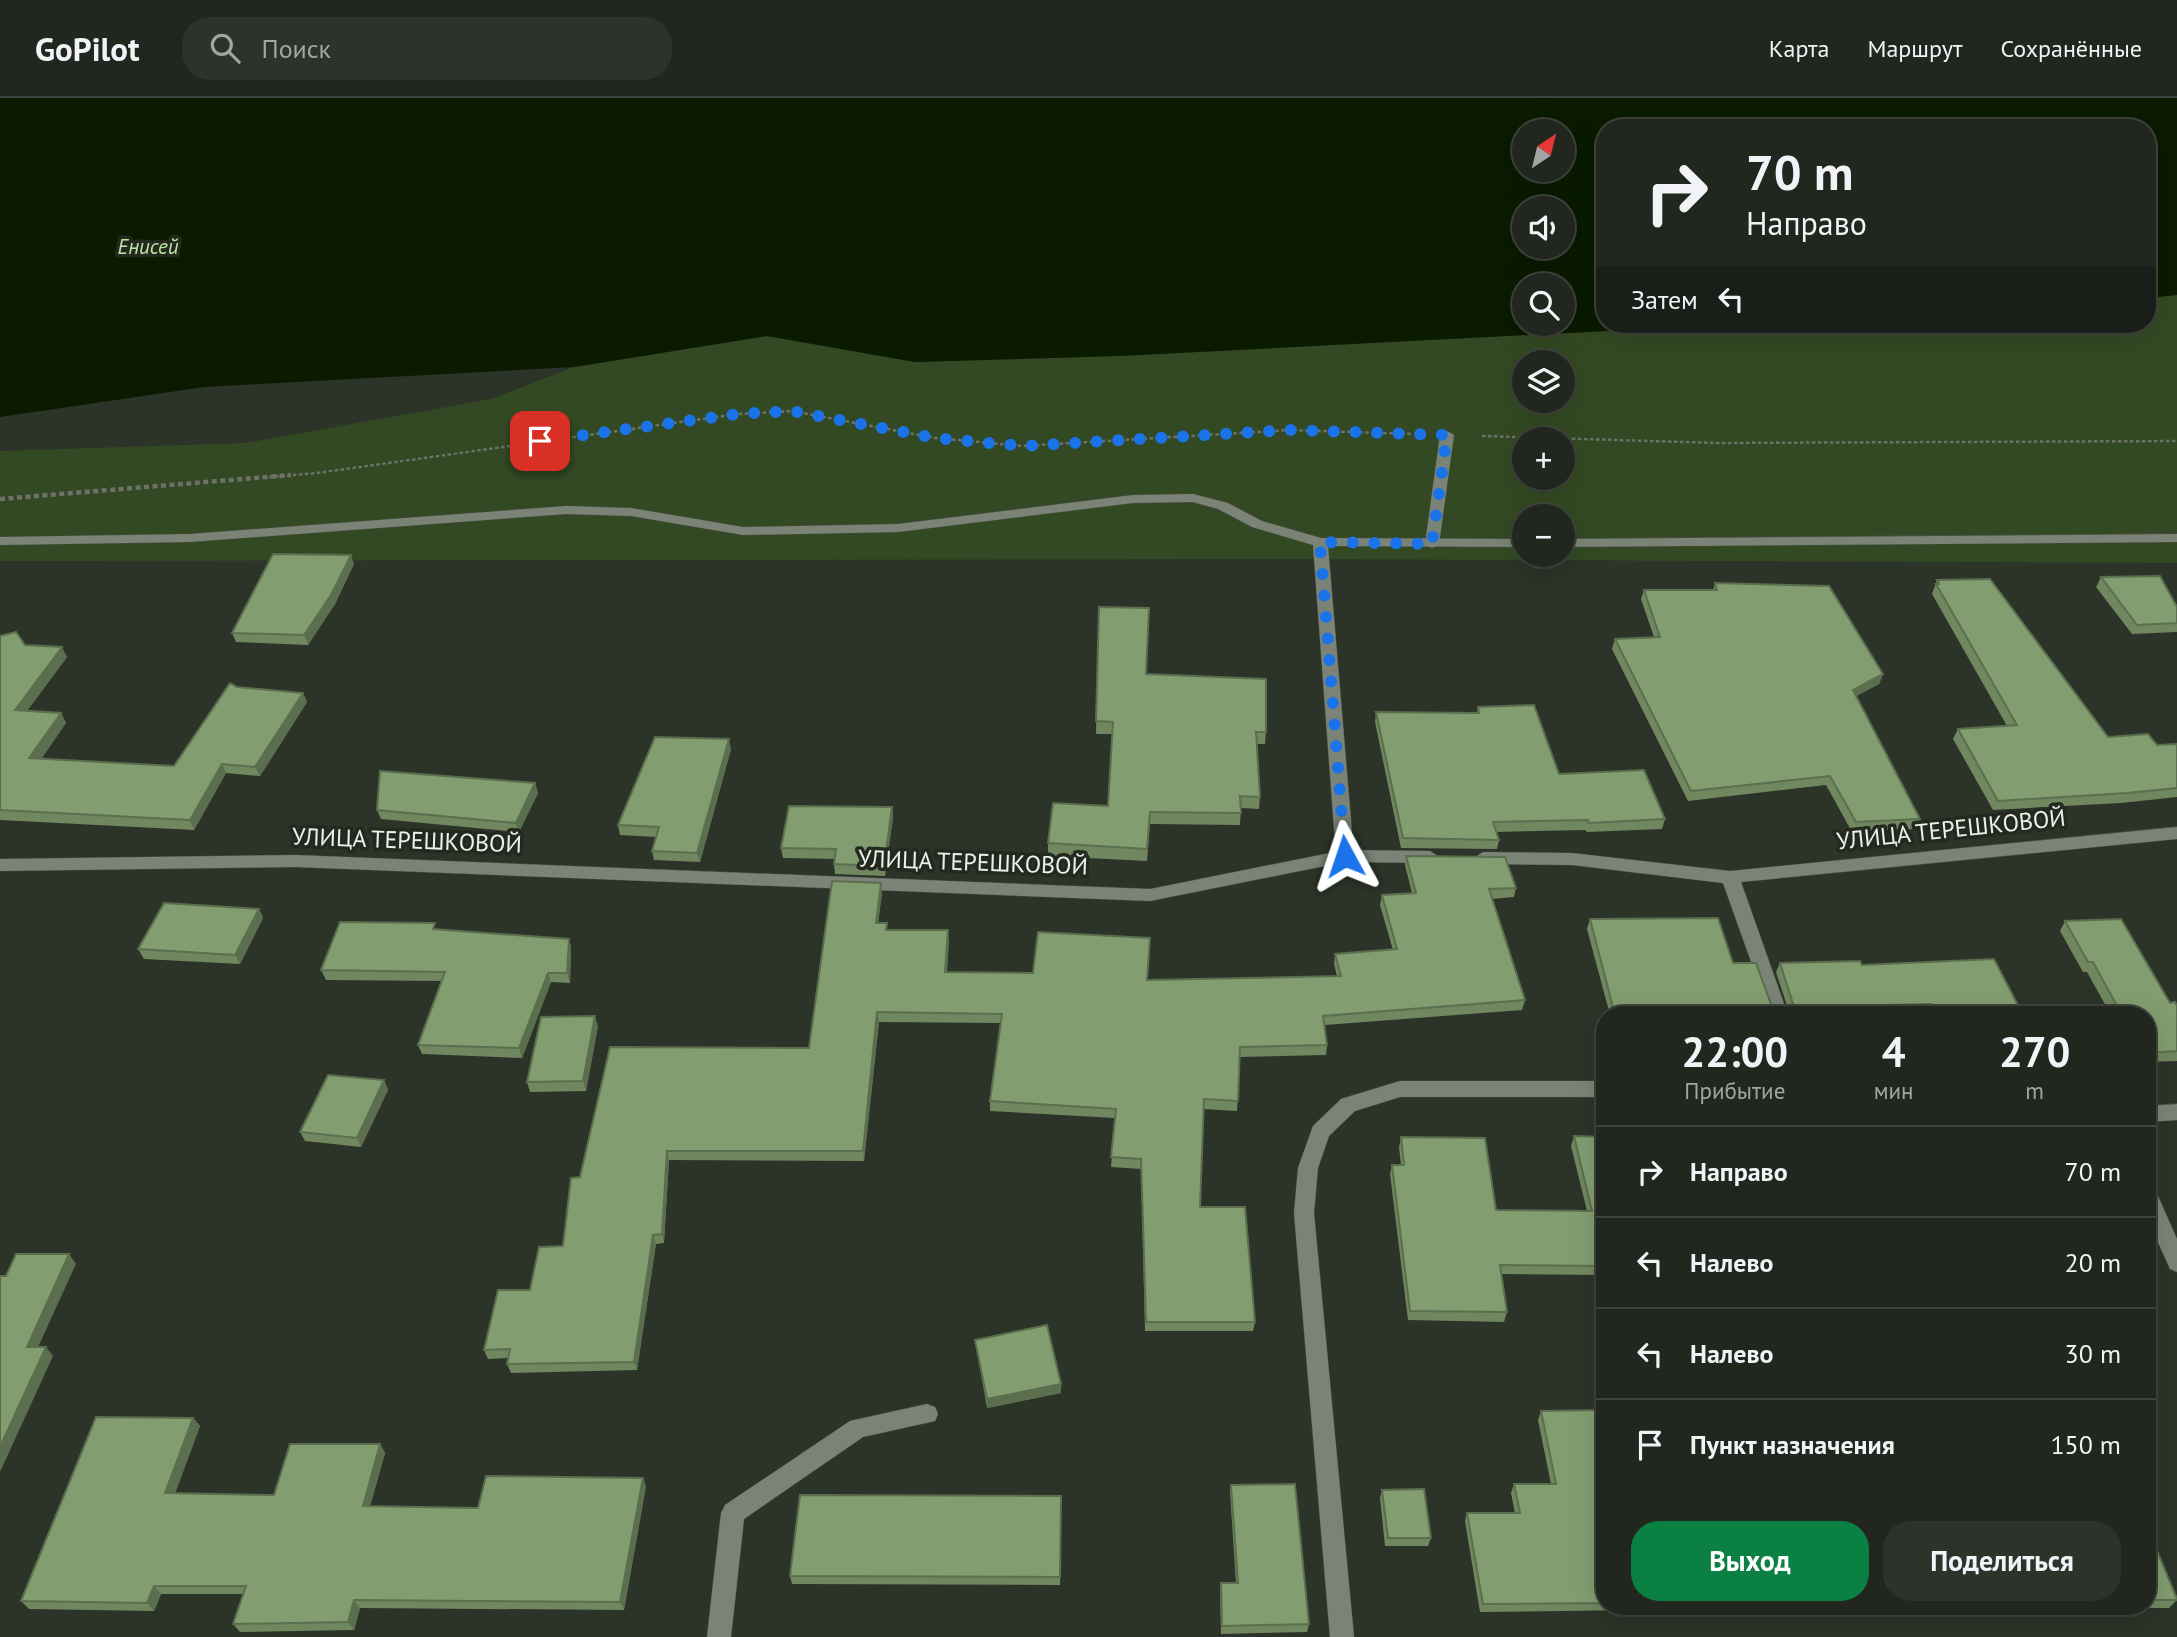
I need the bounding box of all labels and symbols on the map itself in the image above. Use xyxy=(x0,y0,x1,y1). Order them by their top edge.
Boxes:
north arrow xyxy=(1512,119,1575,182)
water label: Енисей xyxy=(117,233,179,260)
pin xyxy=(510,411,570,471)
street label: УЛИЦА ТЕРЕШКОВОЙ xyxy=(1835,802,2067,856)
position arrow xyxy=(1308,819,1382,893)
street label: УЛИЦА ТЕРЕШКОВОЙ xyxy=(292,820,522,860)
street label: УЛИЦА ТЕРЕШКОВОЙ xyxy=(858,842,1088,882)

